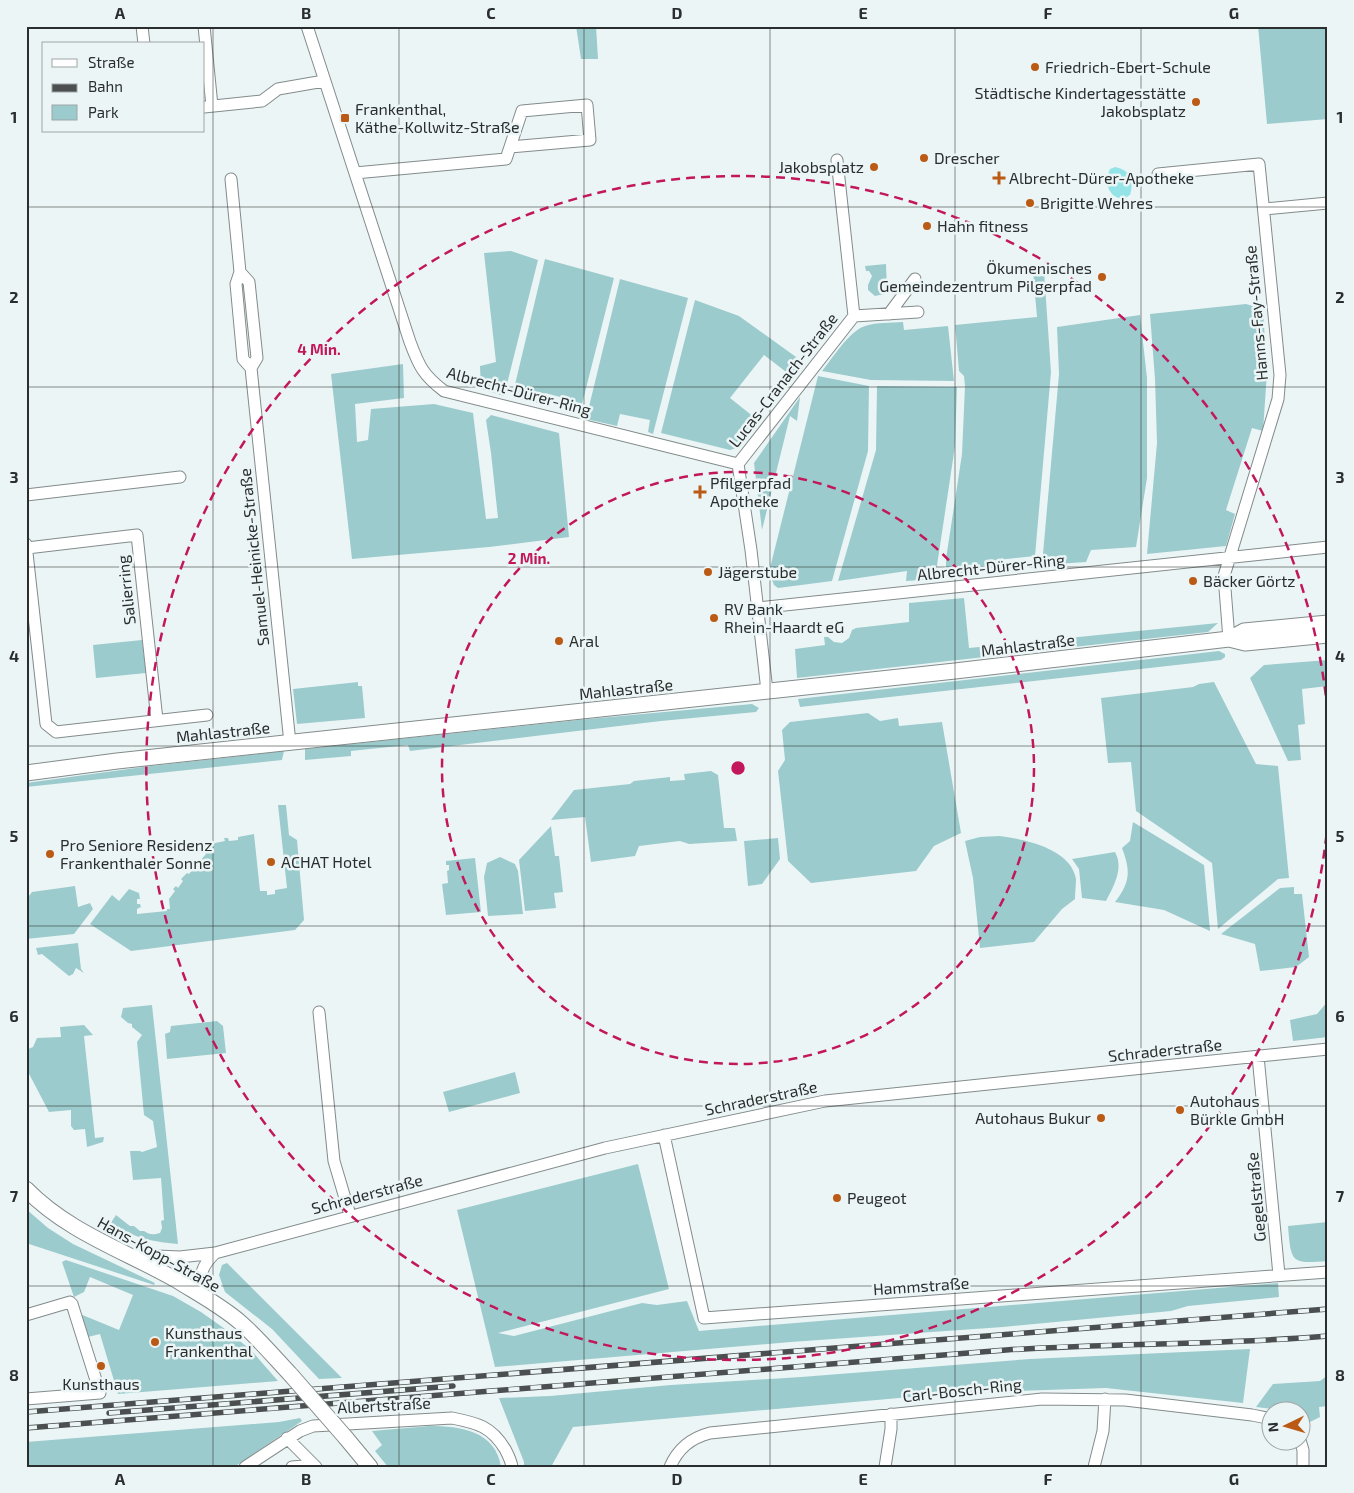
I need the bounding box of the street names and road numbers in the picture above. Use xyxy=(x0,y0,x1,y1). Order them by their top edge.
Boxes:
street label: Hanns-Fay-Straße xyxy=(1240,245,1271,381)
street label: Lucas-Cranach-Straße xyxy=(724,309,841,451)
street label: Albrecht-Dürer-Ring xyxy=(445,362,593,419)
street label: Samuel-Heinicke-Straße xyxy=(235,467,272,647)
street label: Albrecht-Dürer-Ring xyxy=(916,549,1066,584)
street label: Salierring xyxy=(112,554,139,626)
street label: Mahlastraße xyxy=(980,629,1076,660)
street label: Mahlastraße xyxy=(578,674,674,703)
street label: Mahlastraße xyxy=(175,717,271,746)
street label: Schraderstraße xyxy=(1107,1034,1223,1065)
street label: Schraderstraße xyxy=(703,1076,819,1119)
street label: Gegelstraße xyxy=(1242,1152,1269,1243)
street label: Schraderstraße xyxy=(309,1170,425,1217)
street label: Hans-Kopp-Straße xyxy=(94,1212,224,1295)
street label: Hammstraße xyxy=(872,1273,970,1298)
street label: Carl-Bosch-Ring xyxy=(902,1374,1022,1405)
street label: Albertstraße xyxy=(337,1393,431,1416)

